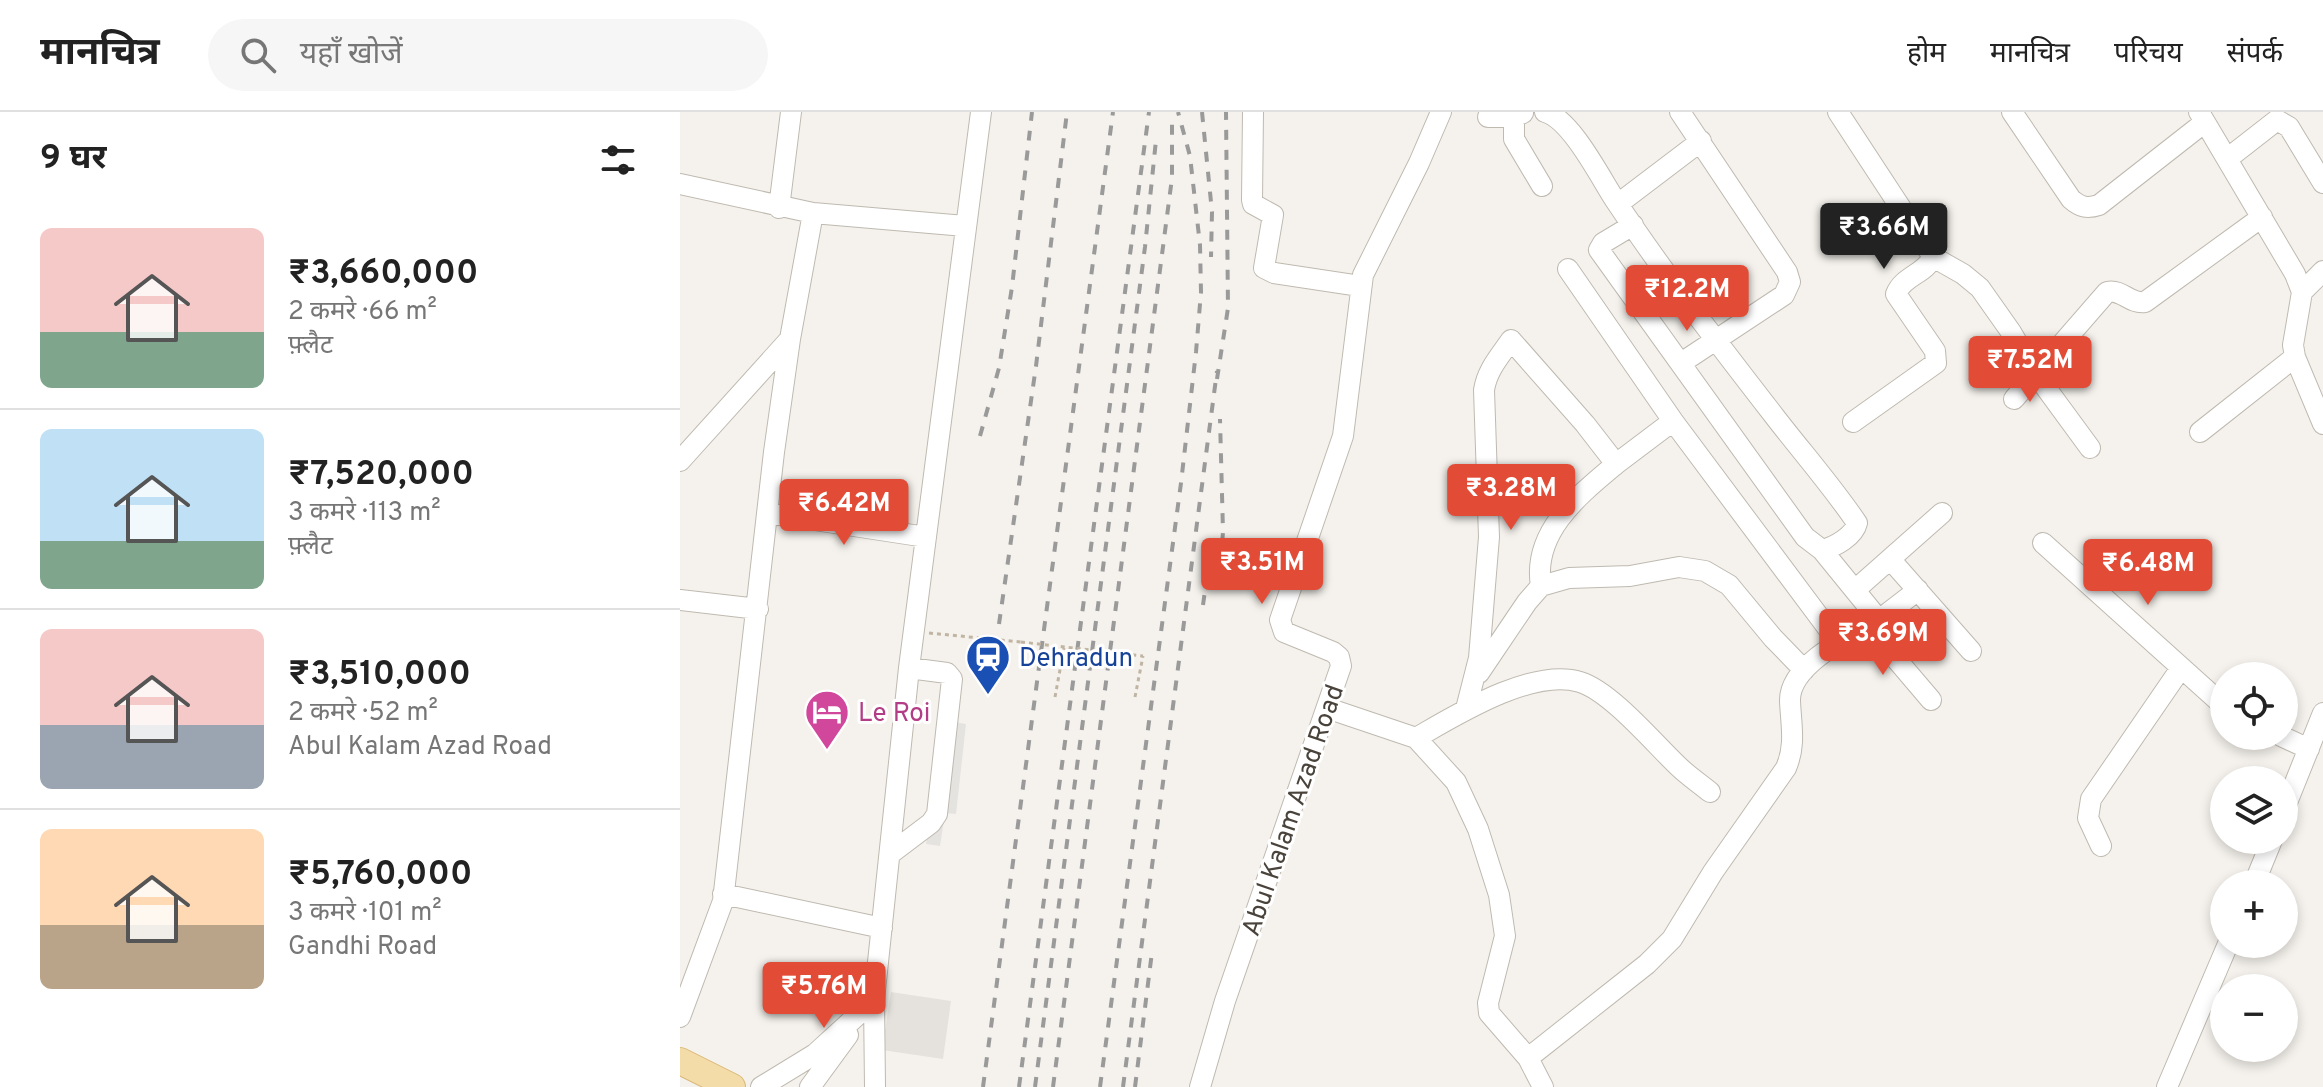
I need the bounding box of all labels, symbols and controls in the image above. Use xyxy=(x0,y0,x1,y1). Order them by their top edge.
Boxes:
search box xyxy=(208,19,768,91)
text: मानचित्र xyxy=(40,30,160,79)
icon: search xyxy=(236,33,280,77)
text: यहाँ खोजें xyxy=(300,37,403,74)
text: होम xyxy=(1907,37,1946,73)
text: मानचित्र xyxy=(1990,37,2070,73)
text: परिचय xyxy=(2114,37,2183,73)
text: संपर्क xyxy=(2227,37,2283,73)
text: 9 घर xyxy=(40,138,106,181)
icon: filters xyxy=(596,138,640,182)
pin: ₹3.66M xyxy=(1819,203,1949,271)
text: ₹3.66M xyxy=(1838,212,1930,245)
text: ₹3,660,000 xyxy=(288,253,478,296)
icon: home xyxy=(104,260,200,356)
pin: ₹12.2M xyxy=(1622,265,1752,333)
text: ₹12.2M xyxy=(1644,274,1730,307)
text: 2 कमरे · 66 m² xyxy=(288,296,437,329)
text: फ़्लैट xyxy=(288,330,333,363)
pin: ₹7.52M xyxy=(1965,336,2095,404)
text: ₹7.52M xyxy=(1987,345,2073,378)
text: ₹7,520,000 xyxy=(288,454,474,497)
icon: home xyxy=(104,461,200,557)
pin: ₹3.28M xyxy=(1446,464,1576,532)
text: ₹3.28M xyxy=(1465,473,1557,506)
pin: ₹6.42M xyxy=(779,479,909,547)
text: ₹6.42M xyxy=(797,488,891,521)
text: 3 कमरे · 113 m² xyxy=(288,497,441,530)
text: फ़्लैट xyxy=(288,531,333,564)
pin: ₹3.51M xyxy=(1197,538,1327,606)
pin: ₹6.48M xyxy=(2083,539,2213,607)
text: ₹3.51M xyxy=(1219,547,1305,580)
text: ₹6.48M xyxy=(2101,548,2195,581)
pin: ₹3.69M xyxy=(1818,609,1948,677)
text: ₹3.69M xyxy=(1837,618,1929,651)
station icon: Dehradun xyxy=(964,633,1012,696)
place label: Dehradun xyxy=(1019,643,1133,676)
text: ₹3,510,000 xyxy=(288,654,471,697)
icon: home xyxy=(104,661,200,757)
map controls xyxy=(2210,662,2298,1062)
button: locate xyxy=(2210,662,2298,750)
street label: Abul Kalam Azad Road xyxy=(1236,681,1353,941)
hotel icon: Le Roi xyxy=(803,688,851,751)
text: 2 कमरे · 52 m² xyxy=(288,697,438,730)
place label: Le Roi xyxy=(858,698,930,731)
text: Abul Kalam Azad Road xyxy=(288,731,552,764)
button: layers xyxy=(2210,766,2298,854)
text: ₹5,760,000 xyxy=(288,854,472,897)
icon: home xyxy=(104,861,200,957)
button: + xyxy=(2210,870,2298,958)
text: 3 कमरे · 101 m² xyxy=(288,897,442,930)
text: Gandhi Road xyxy=(288,931,437,964)
pin: ₹5.76M xyxy=(759,962,889,1030)
text: ₹5.76M xyxy=(781,971,867,1004)
button: − xyxy=(2210,974,2298,1062)

